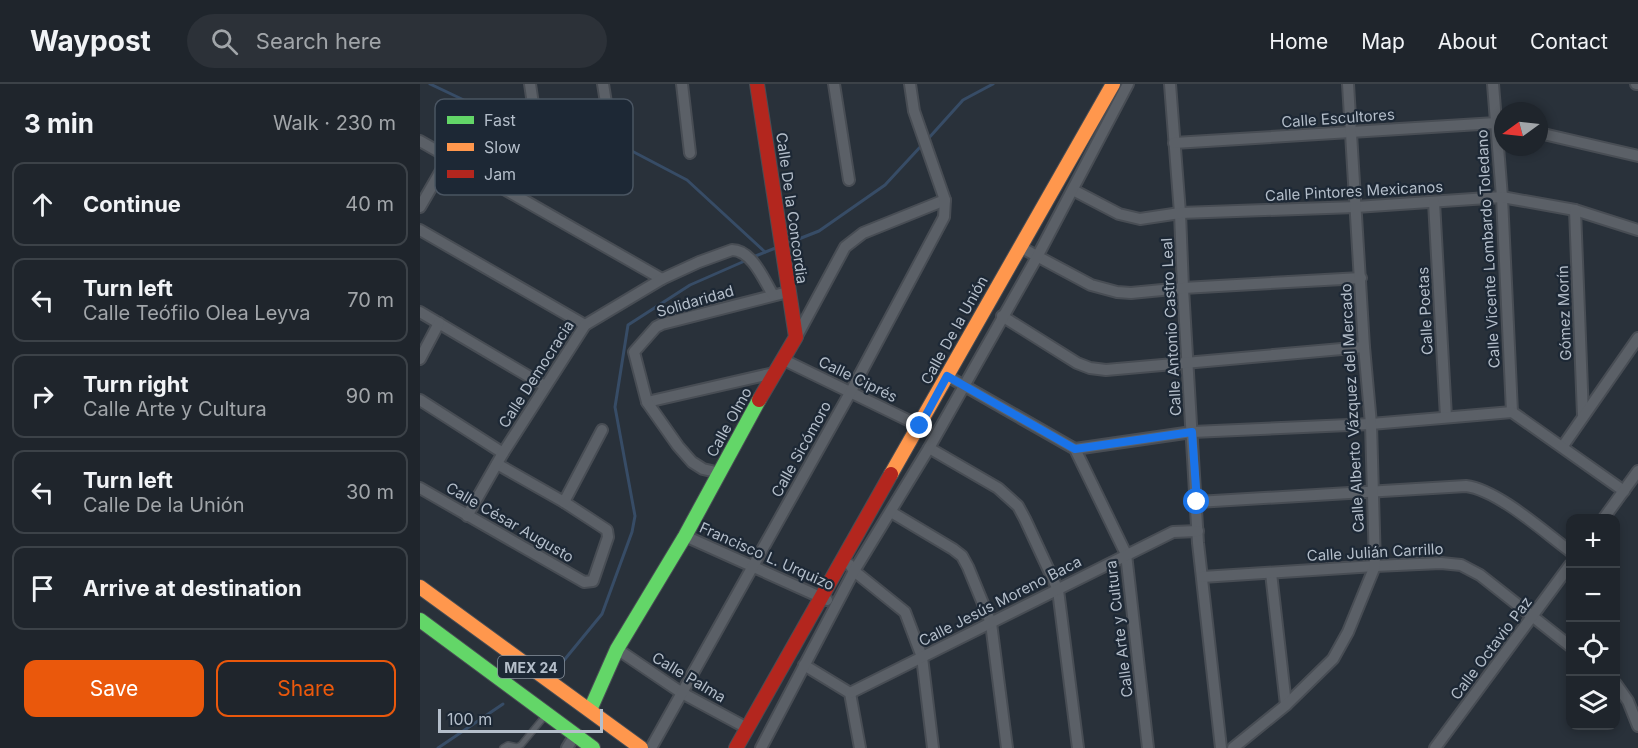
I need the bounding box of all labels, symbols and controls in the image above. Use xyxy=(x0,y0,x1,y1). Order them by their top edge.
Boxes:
search box xyxy=(187,14,607,68)
text: Waypost xyxy=(30,24,151,58)
icon: search xyxy=(208,25,241,58)
text: Search here xyxy=(256,28,382,54)
text: Home xyxy=(1269,29,1328,54)
text: Map xyxy=(1361,29,1405,54)
text: About xyxy=(1438,29,1497,54)
text: Contact xyxy=(1530,29,1608,54)
legend xyxy=(435,99,633,195)
north arrow xyxy=(1494,102,1548,156)
street label: Calle Escultores xyxy=(1281,105,1395,131)
text: 3 min xyxy=(24,108,94,139)
text: Fast xyxy=(484,110,516,130)
text: Walk · 230 m xyxy=(273,111,396,135)
street label: Calle Vicente Lombardo Toledano xyxy=(1472,129,1504,369)
street label: Calle De la Concordia xyxy=(772,131,812,285)
text: Slow xyxy=(484,137,521,157)
text: Jam xyxy=(484,164,516,184)
street label: Calle Pintores Mexicanos xyxy=(1264,177,1444,205)
icon: ahead xyxy=(26,188,59,221)
text: Continue xyxy=(83,191,181,217)
text: 40 m xyxy=(345,192,394,216)
street label: Calle Antonio Castro Leal xyxy=(1157,237,1185,417)
street label: Gómez Morín xyxy=(1553,265,1575,361)
street label: Calle Poetas xyxy=(1413,266,1437,356)
street label: Calle De la Unión xyxy=(916,272,992,388)
text: Turn left xyxy=(83,275,173,301)
street label: Solidaridad xyxy=(654,281,736,321)
street label: Calle Alberto Vázquez del Mercado xyxy=(1336,283,1368,533)
icon: left xyxy=(26,284,59,317)
text: 70 m xyxy=(347,288,394,312)
text: Calle Teófilo Olea Leyva xyxy=(83,301,311,325)
street label: Calle Democracia xyxy=(494,317,578,431)
street label: Calle Ciprés xyxy=(815,352,901,406)
text: Turn right xyxy=(83,371,189,397)
icon: right xyxy=(26,380,59,413)
text: 90 m xyxy=(346,384,394,408)
street label: Calle Olmo xyxy=(702,384,756,460)
text: Calle Arte y Cultura xyxy=(83,397,267,421)
street label: Calle Sicómoro xyxy=(767,398,835,500)
route end xyxy=(906,412,932,438)
text: Turn left xyxy=(83,467,173,493)
icon: left xyxy=(26,476,59,509)
street label: Calle César Augusto xyxy=(443,478,577,566)
text: 30 m xyxy=(346,480,394,504)
route start xyxy=(1183,488,1209,514)
text: Calle De la Unión xyxy=(83,493,245,517)
map controls xyxy=(1566,514,1620,730)
button: + xyxy=(1566,514,1620,568)
street label: Francisco L. Urquizo xyxy=(697,518,837,594)
street label: Calle Julián Carrillo xyxy=(1306,539,1444,565)
street label: Calle Jesús Moreno Baca xyxy=(916,552,1084,650)
street label: Calle Arte y Cultura xyxy=(1101,559,1137,699)
button: − xyxy=(1566,568,1620,622)
icon: arrive xyxy=(26,572,59,605)
text: Arrive at destination xyxy=(83,575,302,601)
street label: Calle Octavio Paz xyxy=(1446,593,1536,703)
button: locate xyxy=(1566,622,1620,676)
street label: Calle Palma xyxy=(649,648,729,706)
road number: MEX 24 xyxy=(498,656,564,678)
button: Save xyxy=(24,660,204,717)
button: Share xyxy=(216,660,396,717)
button: layers xyxy=(1566,676,1620,730)
scale bar xyxy=(438,706,603,734)
text: 100 m xyxy=(447,709,492,729)

